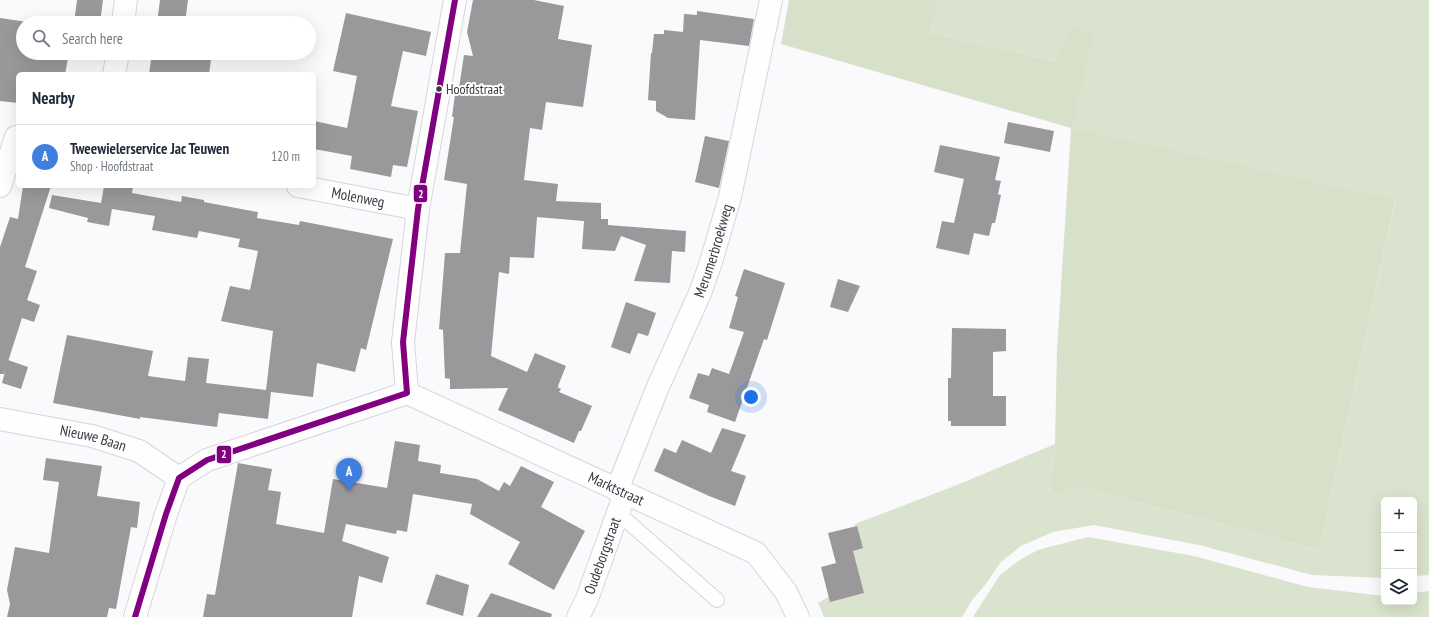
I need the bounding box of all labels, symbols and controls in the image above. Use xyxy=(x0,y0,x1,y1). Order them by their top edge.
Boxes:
search box xyxy=(16,16,316,60)
icon: search xyxy=(30,27,52,49)
text: Search here xyxy=(62,29,123,48)
place label: Hoofdstraat xyxy=(446,80,503,98)
marker: Hoofdstraat xyxy=(434,84,444,94)
text: Nearby xyxy=(32,87,75,109)
text: Tweewielerservice Jac Teuwen xyxy=(70,139,229,158)
text: A xyxy=(42,148,48,165)
text: 120 m xyxy=(271,148,300,165)
text: Shop · Hoofdstraat xyxy=(70,158,153,175)
street label: Molenweg xyxy=(330,183,386,211)
line badge: 2 xyxy=(413,184,428,203)
text: 2 xyxy=(418,187,424,201)
street label: Merumerbroekweg xyxy=(689,202,736,300)
your location xyxy=(741,387,761,407)
street label: Nieuwe Baan xyxy=(58,420,129,455)
line badge: 2 xyxy=(216,445,232,464)
text: 2 xyxy=(221,447,227,461)
pin: A xyxy=(336,458,362,491)
street label: Marktstraat xyxy=(585,467,647,509)
map controls xyxy=(1381,497,1417,605)
button: + xyxy=(1381,497,1417,533)
street label: Oudeborgstraat xyxy=(579,515,625,597)
button: − xyxy=(1381,533,1417,569)
button: layers xyxy=(1381,569,1417,605)

